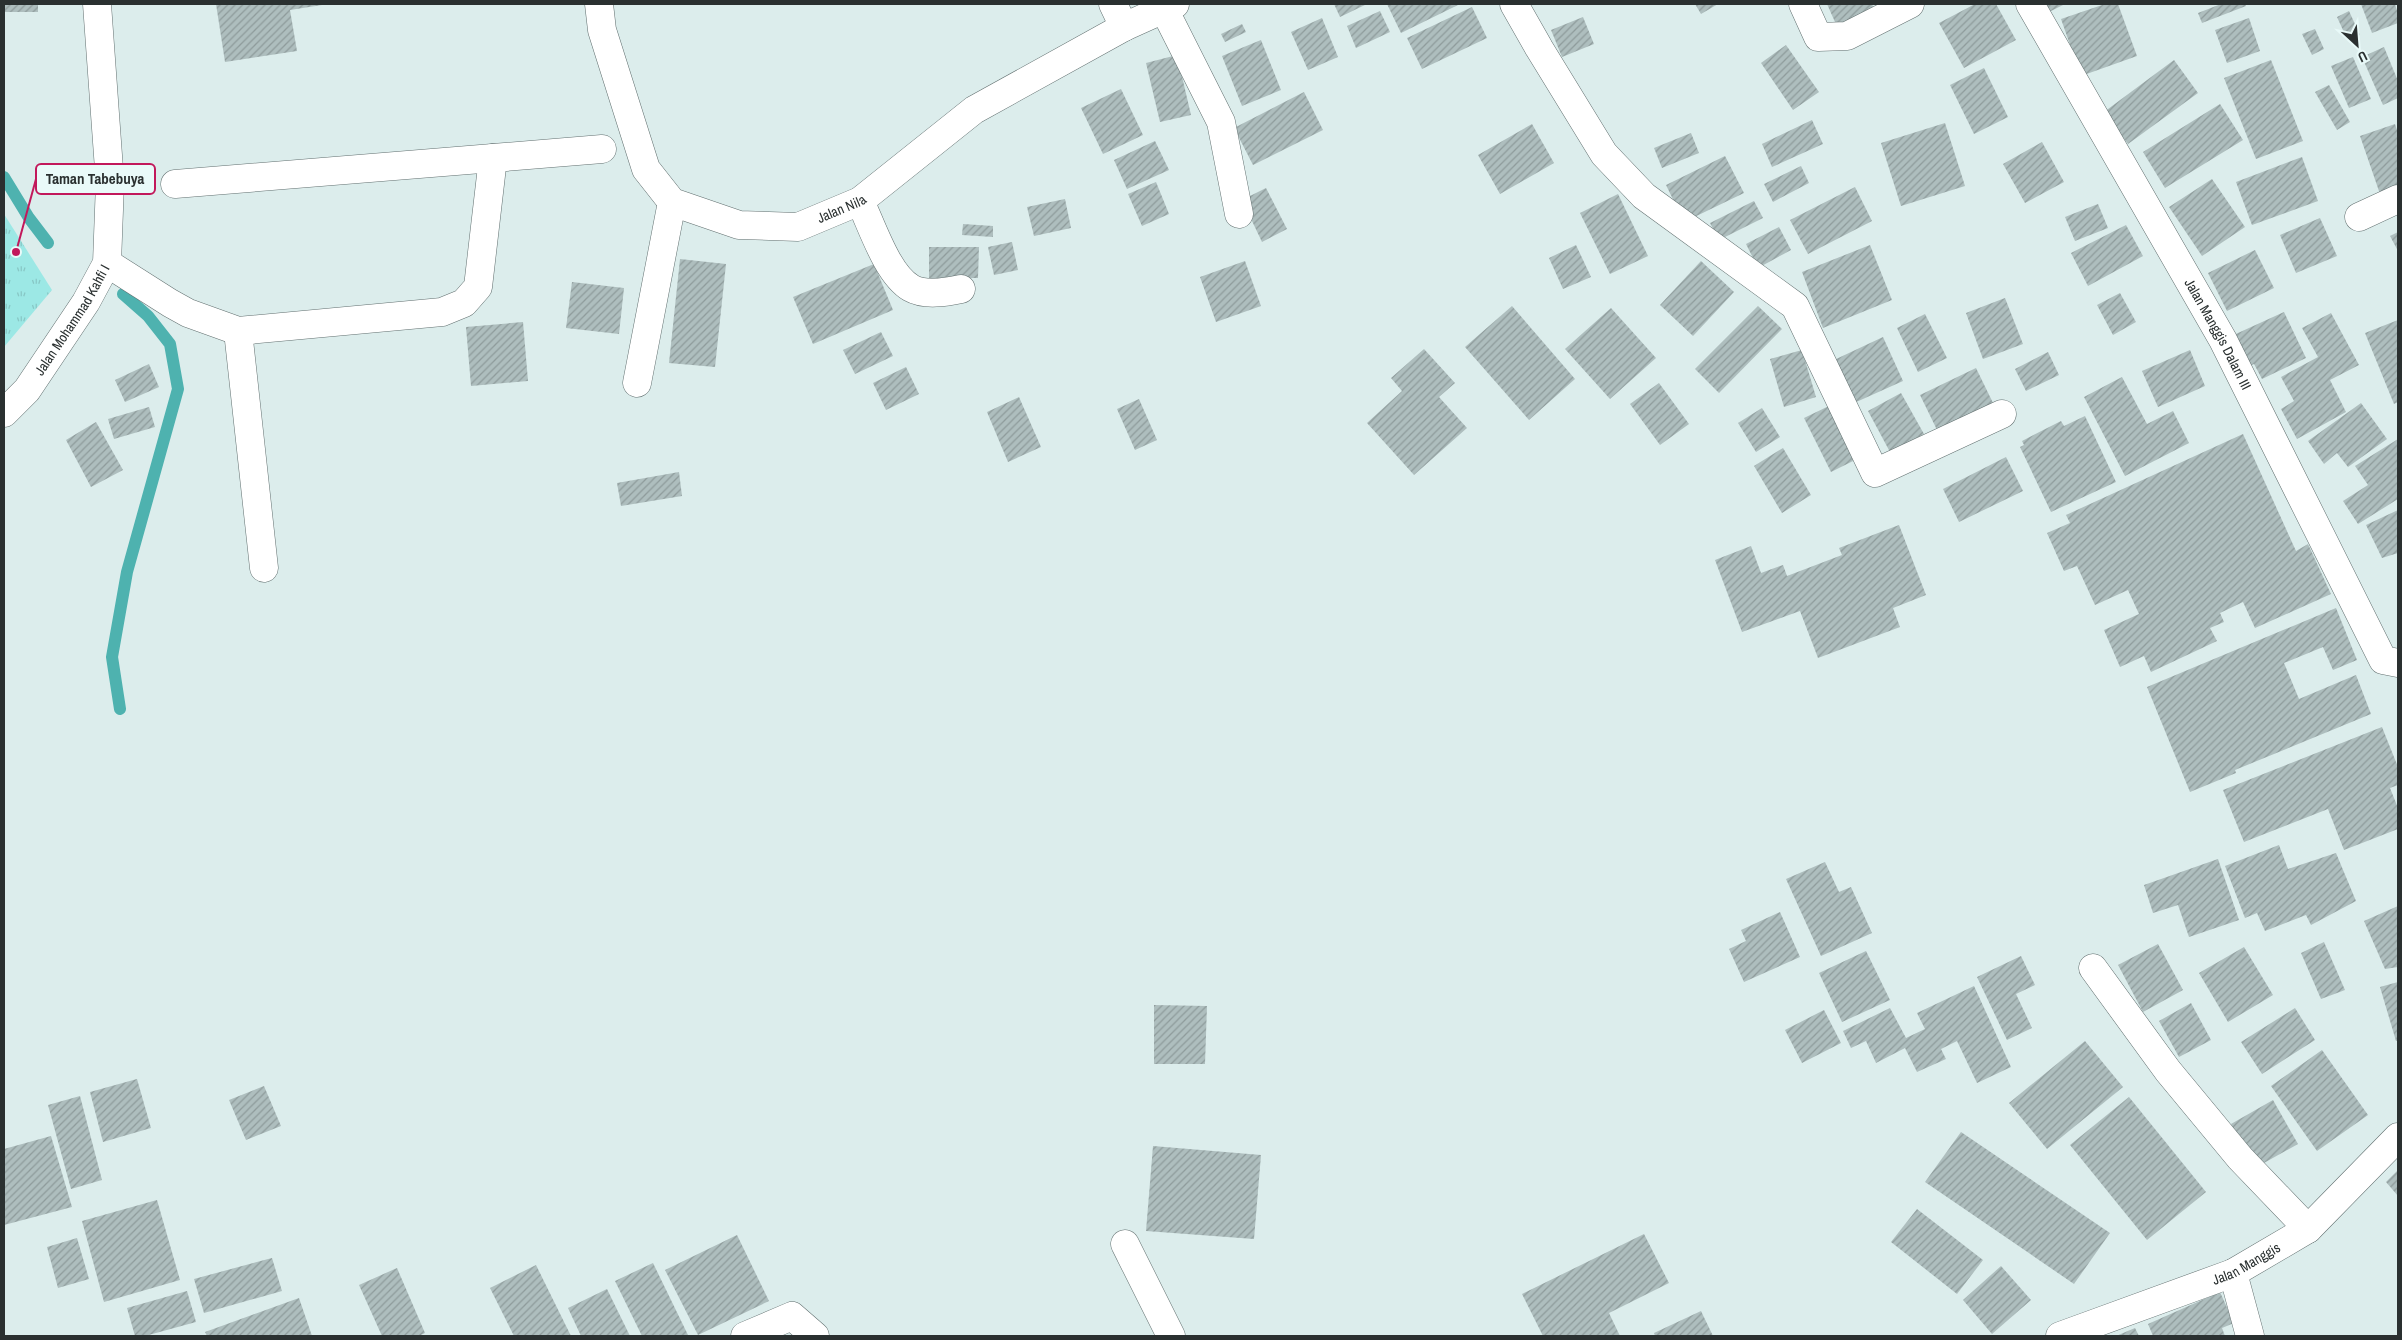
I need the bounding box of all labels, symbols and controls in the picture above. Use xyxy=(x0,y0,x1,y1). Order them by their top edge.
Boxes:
north arrow xyxy=(2332,20,2382,70)
text: U xyxy=(2355,47,2370,67)
callout: Taman Tabebuya xyxy=(36,164,155,194)
text: Taman Tabebuya xyxy=(46,168,145,189)
street label: Jalan Nila xyxy=(814,190,870,227)
street label: Jalan Mohammad Kahfi I xyxy=(30,261,114,379)
street label: Jalan Manggis Dalam III xyxy=(2181,275,2255,393)
street label: Jalan Manggis xyxy=(2210,1238,2284,1289)

